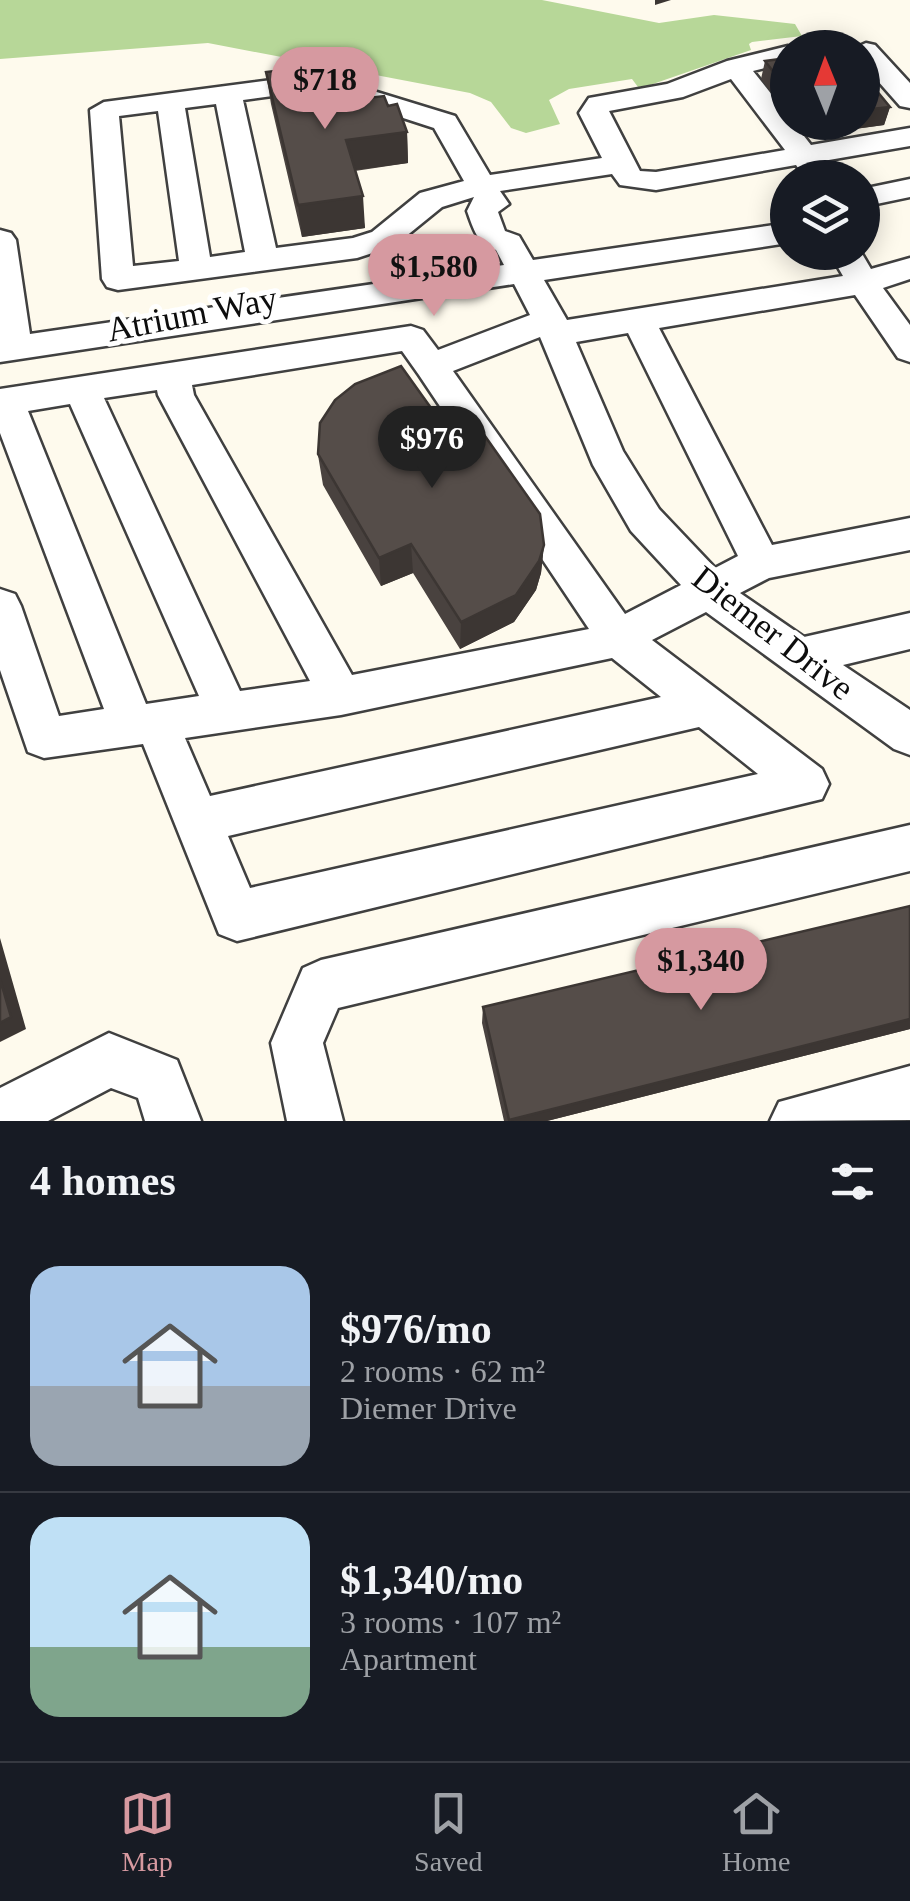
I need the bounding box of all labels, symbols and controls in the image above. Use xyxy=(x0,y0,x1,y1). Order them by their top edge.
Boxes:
north arrow xyxy=(770,30,880,140)
map controls xyxy=(770,30,880,270)
pin: $718 xyxy=(266,47,384,132)
text: $718 xyxy=(293,61,357,97)
button: layers xyxy=(770,160,880,270)
pin: $1,580 xyxy=(353,234,515,319)
text: $1,580 xyxy=(390,248,478,284)
street label: Atrium Way xyxy=(104,278,281,350)
pin: $976 xyxy=(373,406,491,491)
text: $976 xyxy=(400,420,464,456)
street label: Diemer Drive xyxy=(685,558,861,708)
pin: $1,340 xyxy=(620,928,782,1013)
text: $1,340 xyxy=(657,942,745,978)
icon: filters xyxy=(825,1154,880,1209)
text: 4 homes xyxy=(30,1158,176,1204)
icon: home xyxy=(110,1306,230,1426)
text: $976/mo xyxy=(340,1306,492,1352)
text: 2 rooms · 62 m² xyxy=(340,1353,545,1389)
text: Diemer Drive xyxy=(340,1390,517,1426)
icon: home xyxy=(110,1557,230,1677)
text: $1,340/mo xyxy=(340,1557,523,1603)
text: 3 rooms · 107 m² xyxy=(340,1604,561,1640)
text: Apartment xyxy=(340,1641,477,1677)
tab: Map xyxy=(120,1786,175,1878)
tab: Saved xyxy=(414,1786,483,1878)
tab: Home xyxy=(722,1786,790,1878)

